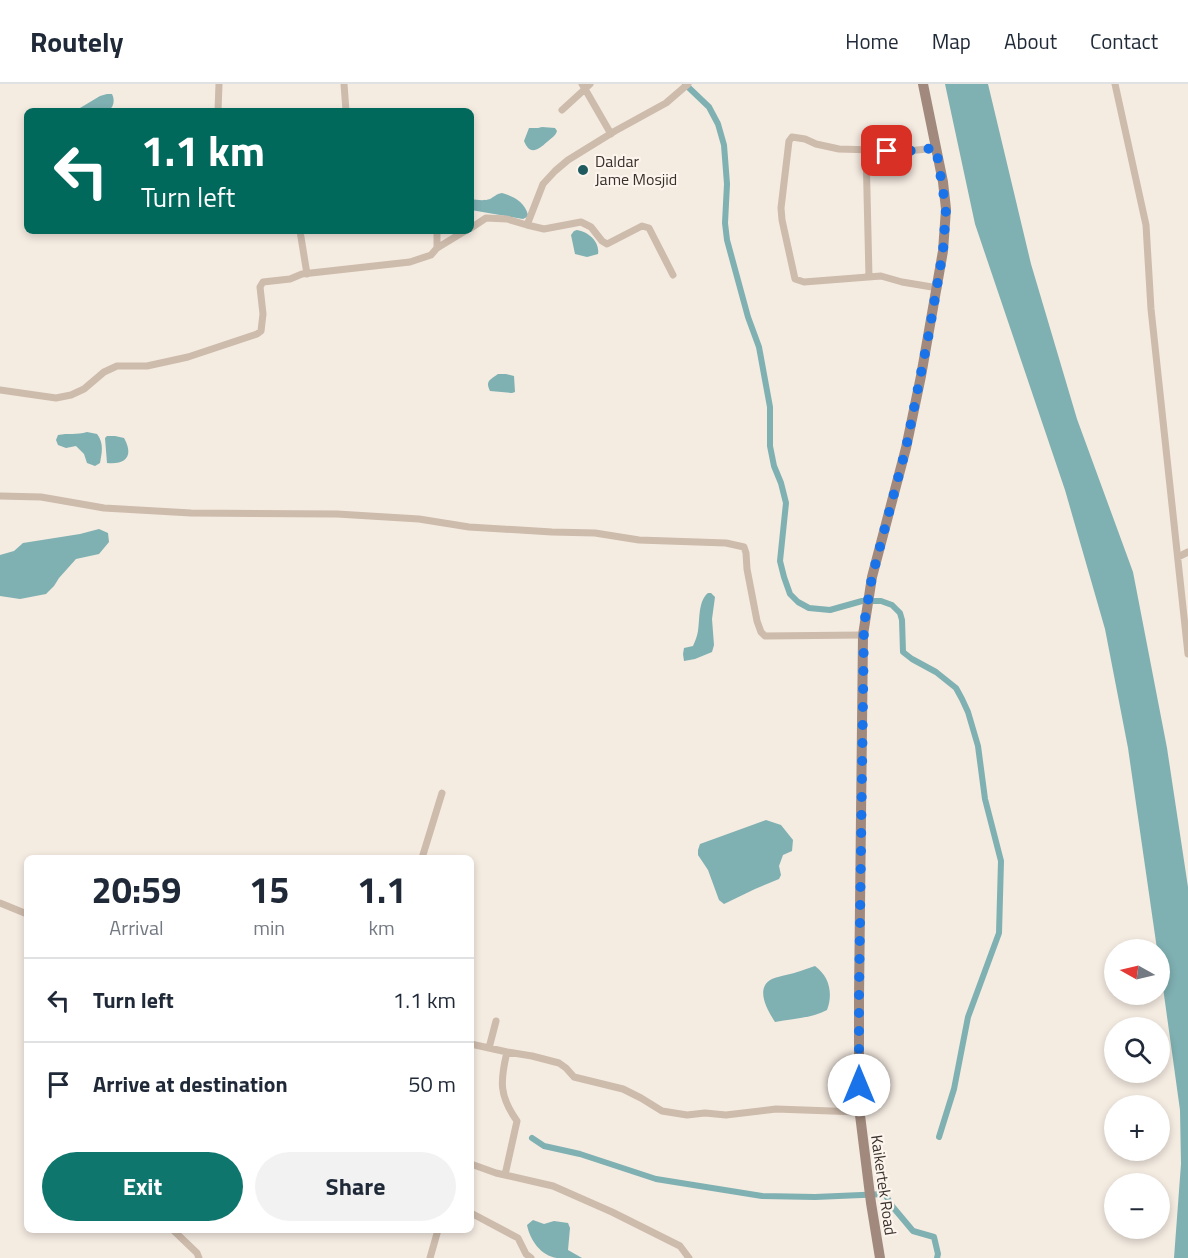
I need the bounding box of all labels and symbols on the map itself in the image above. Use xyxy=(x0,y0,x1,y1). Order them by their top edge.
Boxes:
pin xyxy=(861,125,912,176)
place label: Daldar Jame Mosjid xyxy=(595,149,677,191)
marker: Daldar Jame Mosjid xyxy=(576,163,590,177)
north arrow xyxy=(1104,939,1170,1005)
position arrow xyxy=(827,1053,891,1117)
street label: Kaikertek Road xyxy=(865,1133,903,1237)

